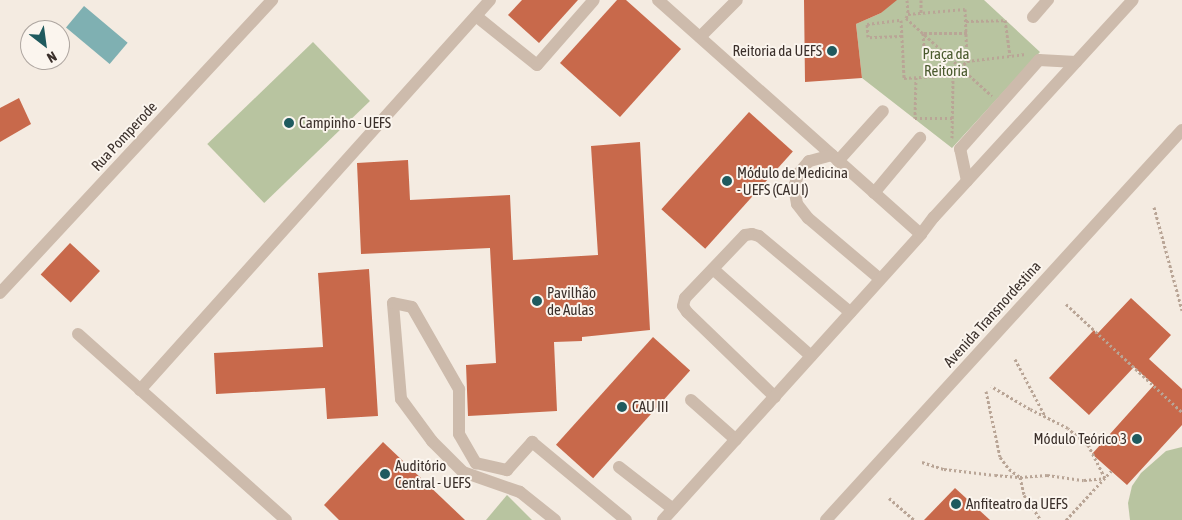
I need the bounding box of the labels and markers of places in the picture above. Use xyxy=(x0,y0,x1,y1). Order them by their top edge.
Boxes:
place label: Reitoria da UEFS xyxy=(732,42,822,60)
marker: Reitoria da UEFS xyxy=(826,45,838,57)
place label: Campinho - UEFS xyxy=(299,114,391,132)
marker: Campinho - UEFS xyxy=(283,117,295,129)
place label: Módulo de Medicina - UEFS (CAU I) xyxy=(737,163,848,198)
marker: Módulo de Medicina - UEFS (CAU I) xyxy=(721,175,733,187)
place label: Pavilhão de Aulas xyxy=(547,283,596,318)
marker: Pavilhão de Aulas xyxy=(531,295,543,307)
place label: CAU III xyxy=(632,398,668,416)
marker: CAU III xyxy=(616,401,628,413)
place label: Módulo Teórico 3 xyxy=(1034,430,1127,448)
marker: Módulo Teórico 3 xyxy=(1131,433,1143,445)
place label: Auditório Central - UEFS xyxy=(395,456,471,491)
marker: Auditório Central - UEFS xyxy=(379,468,391,480)
place label: Anfiteatro da UEFS xyxy=(966,495,1068,513)
marker: Anfiteatro da UEFS xyxy=(950,498,962,510)

